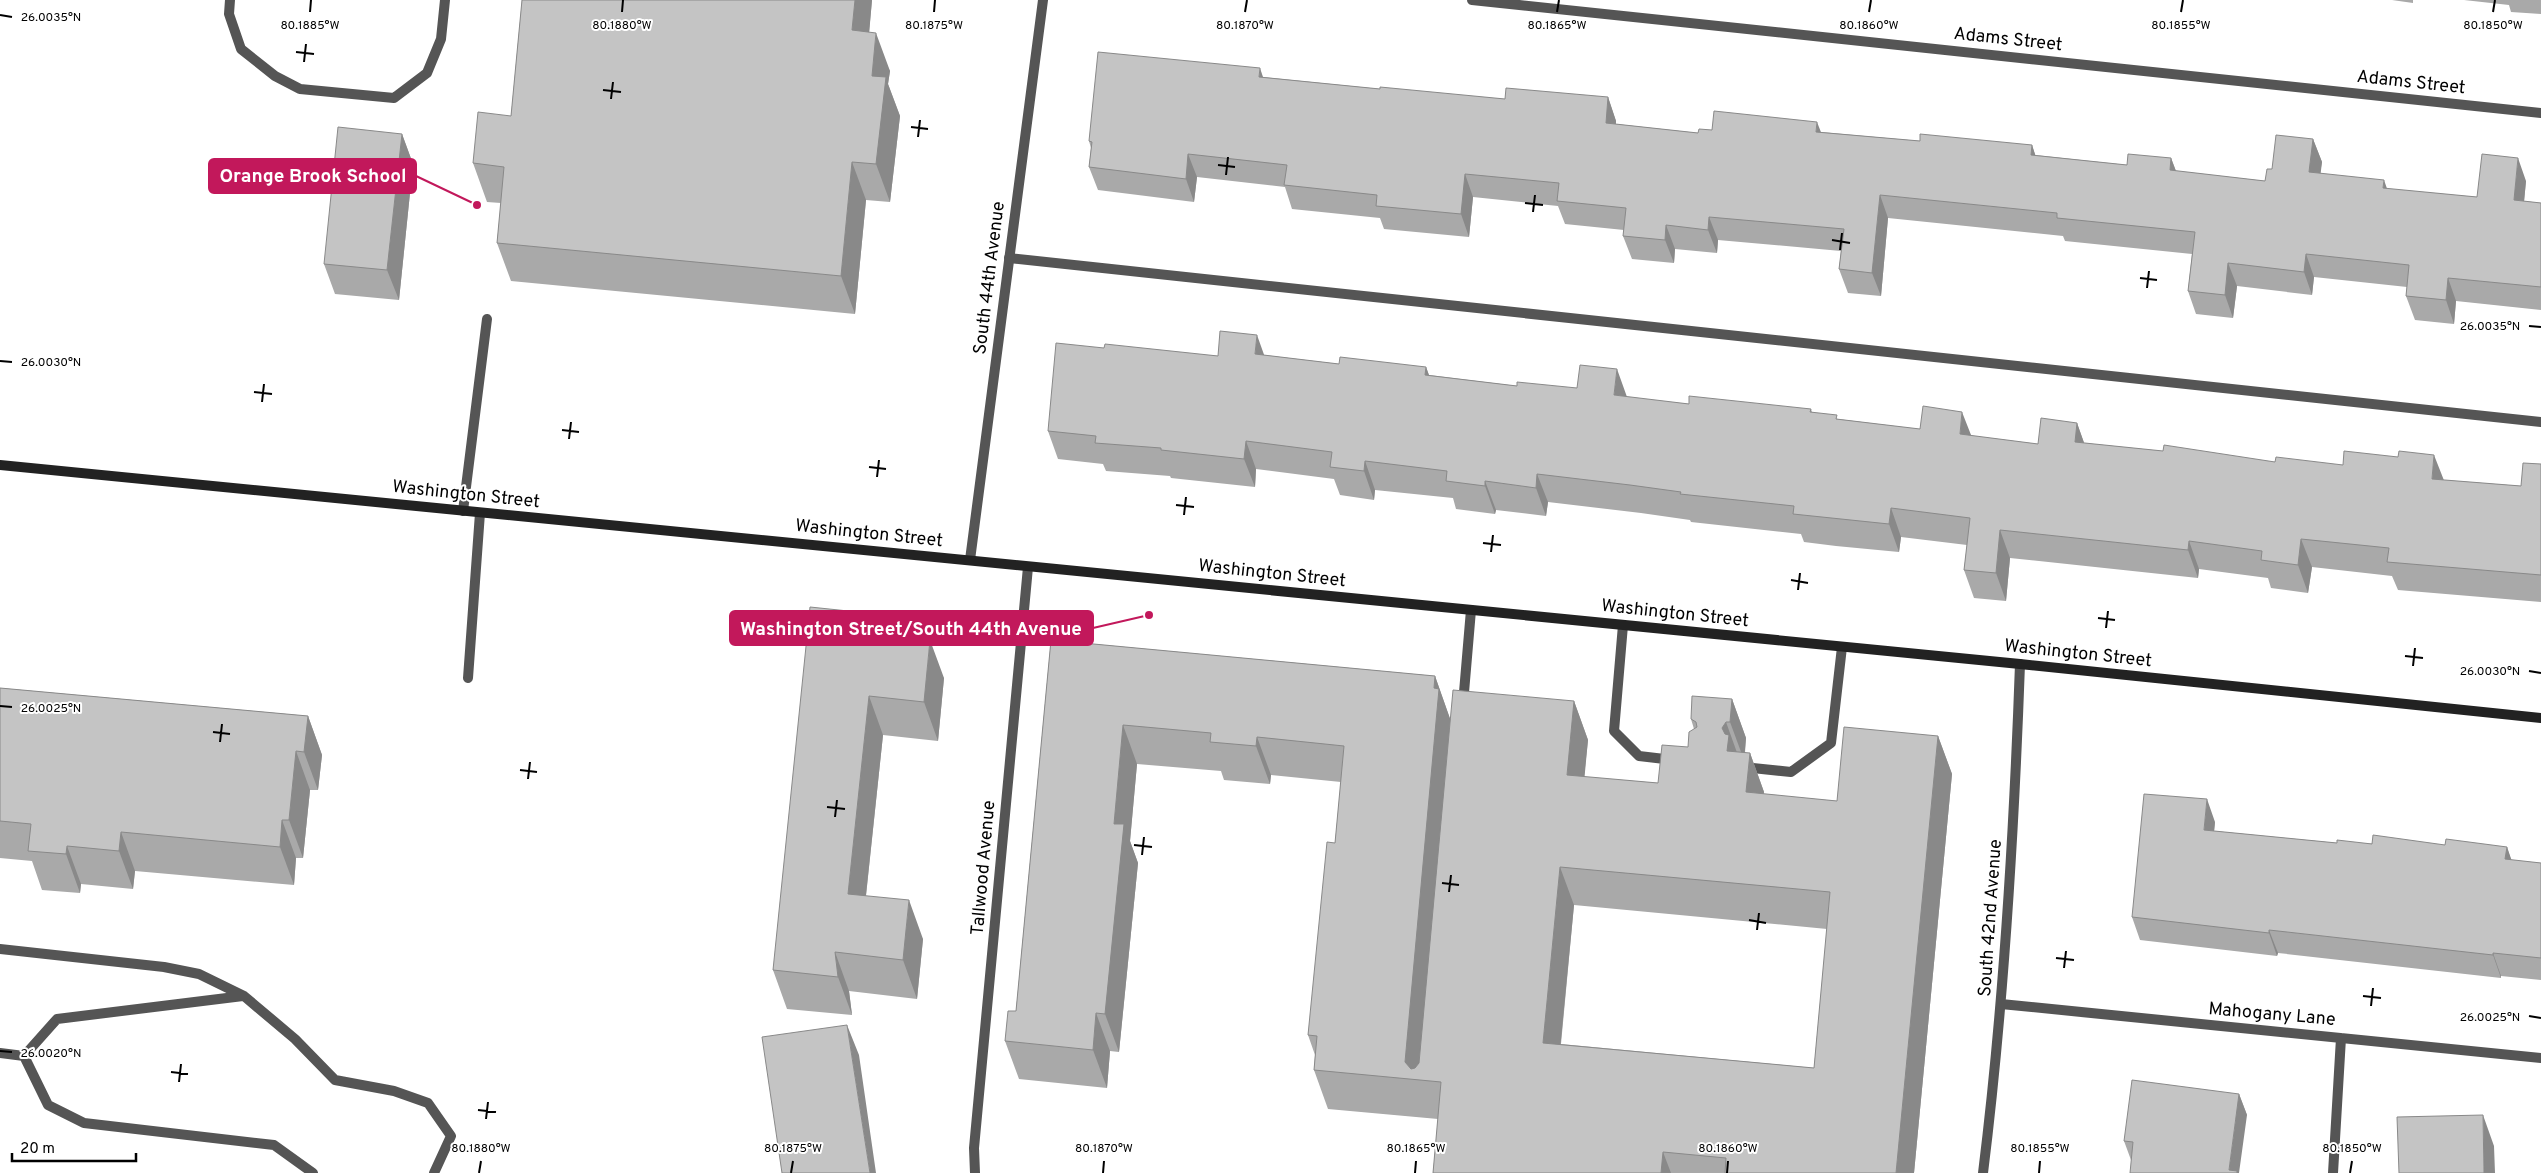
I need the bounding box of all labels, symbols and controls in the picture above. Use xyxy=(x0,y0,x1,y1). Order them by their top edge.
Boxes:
text: 26.0035°N xyxy=(21,10,81,26)
text: 80.1885°W xyxy=(280,18,340,34)
text: 80.1880°W xyxy=(592,18,652,34)
text: 80.1875°W xyxy=(905,18,963,34)
text: 80.1870°W xyxy=(1216,18,1274,34)
text: 80.1865°W xyxy=(1527,18,1587,34)
text: 80.1860°W xyxy=(1839,18,1899,34)
text: 80.1855°W xyxy=(2151,18,2211,34)
text: 80.1850°W xyxy=(2463,18,2523,34)
street label: Adams Street xyxy=(1952,23,2064,57)
street label: Adams Street xyxy=(2355,66,2467,100)
callout: Orange Brook School xyxy=(209,159,416,193)
text: Orange Brook School xyxy=(219,165,407,189)
street label: South 44th Avenue xyxy=(969,200,1011,356)
text: 26.0035°N xyxy=(2460,319,2520,335)
text: 26.0030°N xyxy=(21,355,81,371)
street label: Washington Street xyxy=(391,476,541,514)
street label: Washington Street xyxy=(794,515,944,553)
street label: Washington Street xyxy=(1197,555,1347,593)
street label: Washington Street xyxy=(1600,595,1750,633)
callout: Washington Street/South 44th Avenue xyxy=(730,611,1093,645)
text: Washington Street/South 44th Avenue xyxy=(740,618,1082,642)
street label: Washington Street xyxy=(2003,635,2153,673)
text: 26.0030°N xyxy=(2460,664,2520,680)
text: 26.0025°N xyxy=(21,701,81,717)
street label: Tallwood Avenue xyxy=(967,800,1001,936)
street label: South 42nd Avenue xyxy=(1974,838,2008,998)
street label: Mahogany Lane xyxy=(2207,998,2337,1032)
text: 26.0025°N xyxy=(2460,1010,2520,1026)
text: 26.0020°N xyxy=(21,1046,81,1062)
scale bar xyxy=(12,1130,136,1162)
text: 20 m xyxy=(20,1140,55,1159)
text: 80.1880°W xyxy=(451,1141,511,1157)
text: 80.1875°W xyxy=(764,1141,822,1157)
text: 80.1870°W xyxy=(1075,1141,1133,1157)
text: 80.1865°W xyxy=(1386,1141,1446,1157)
text: 80.1860°W xyxy=(1698,1141,1758,1157)
text: 80.1855°W xyxy=(2010,1141,2070,1157)
text: 80.1850°W xyxy=(2322,1141,2382,1157)

